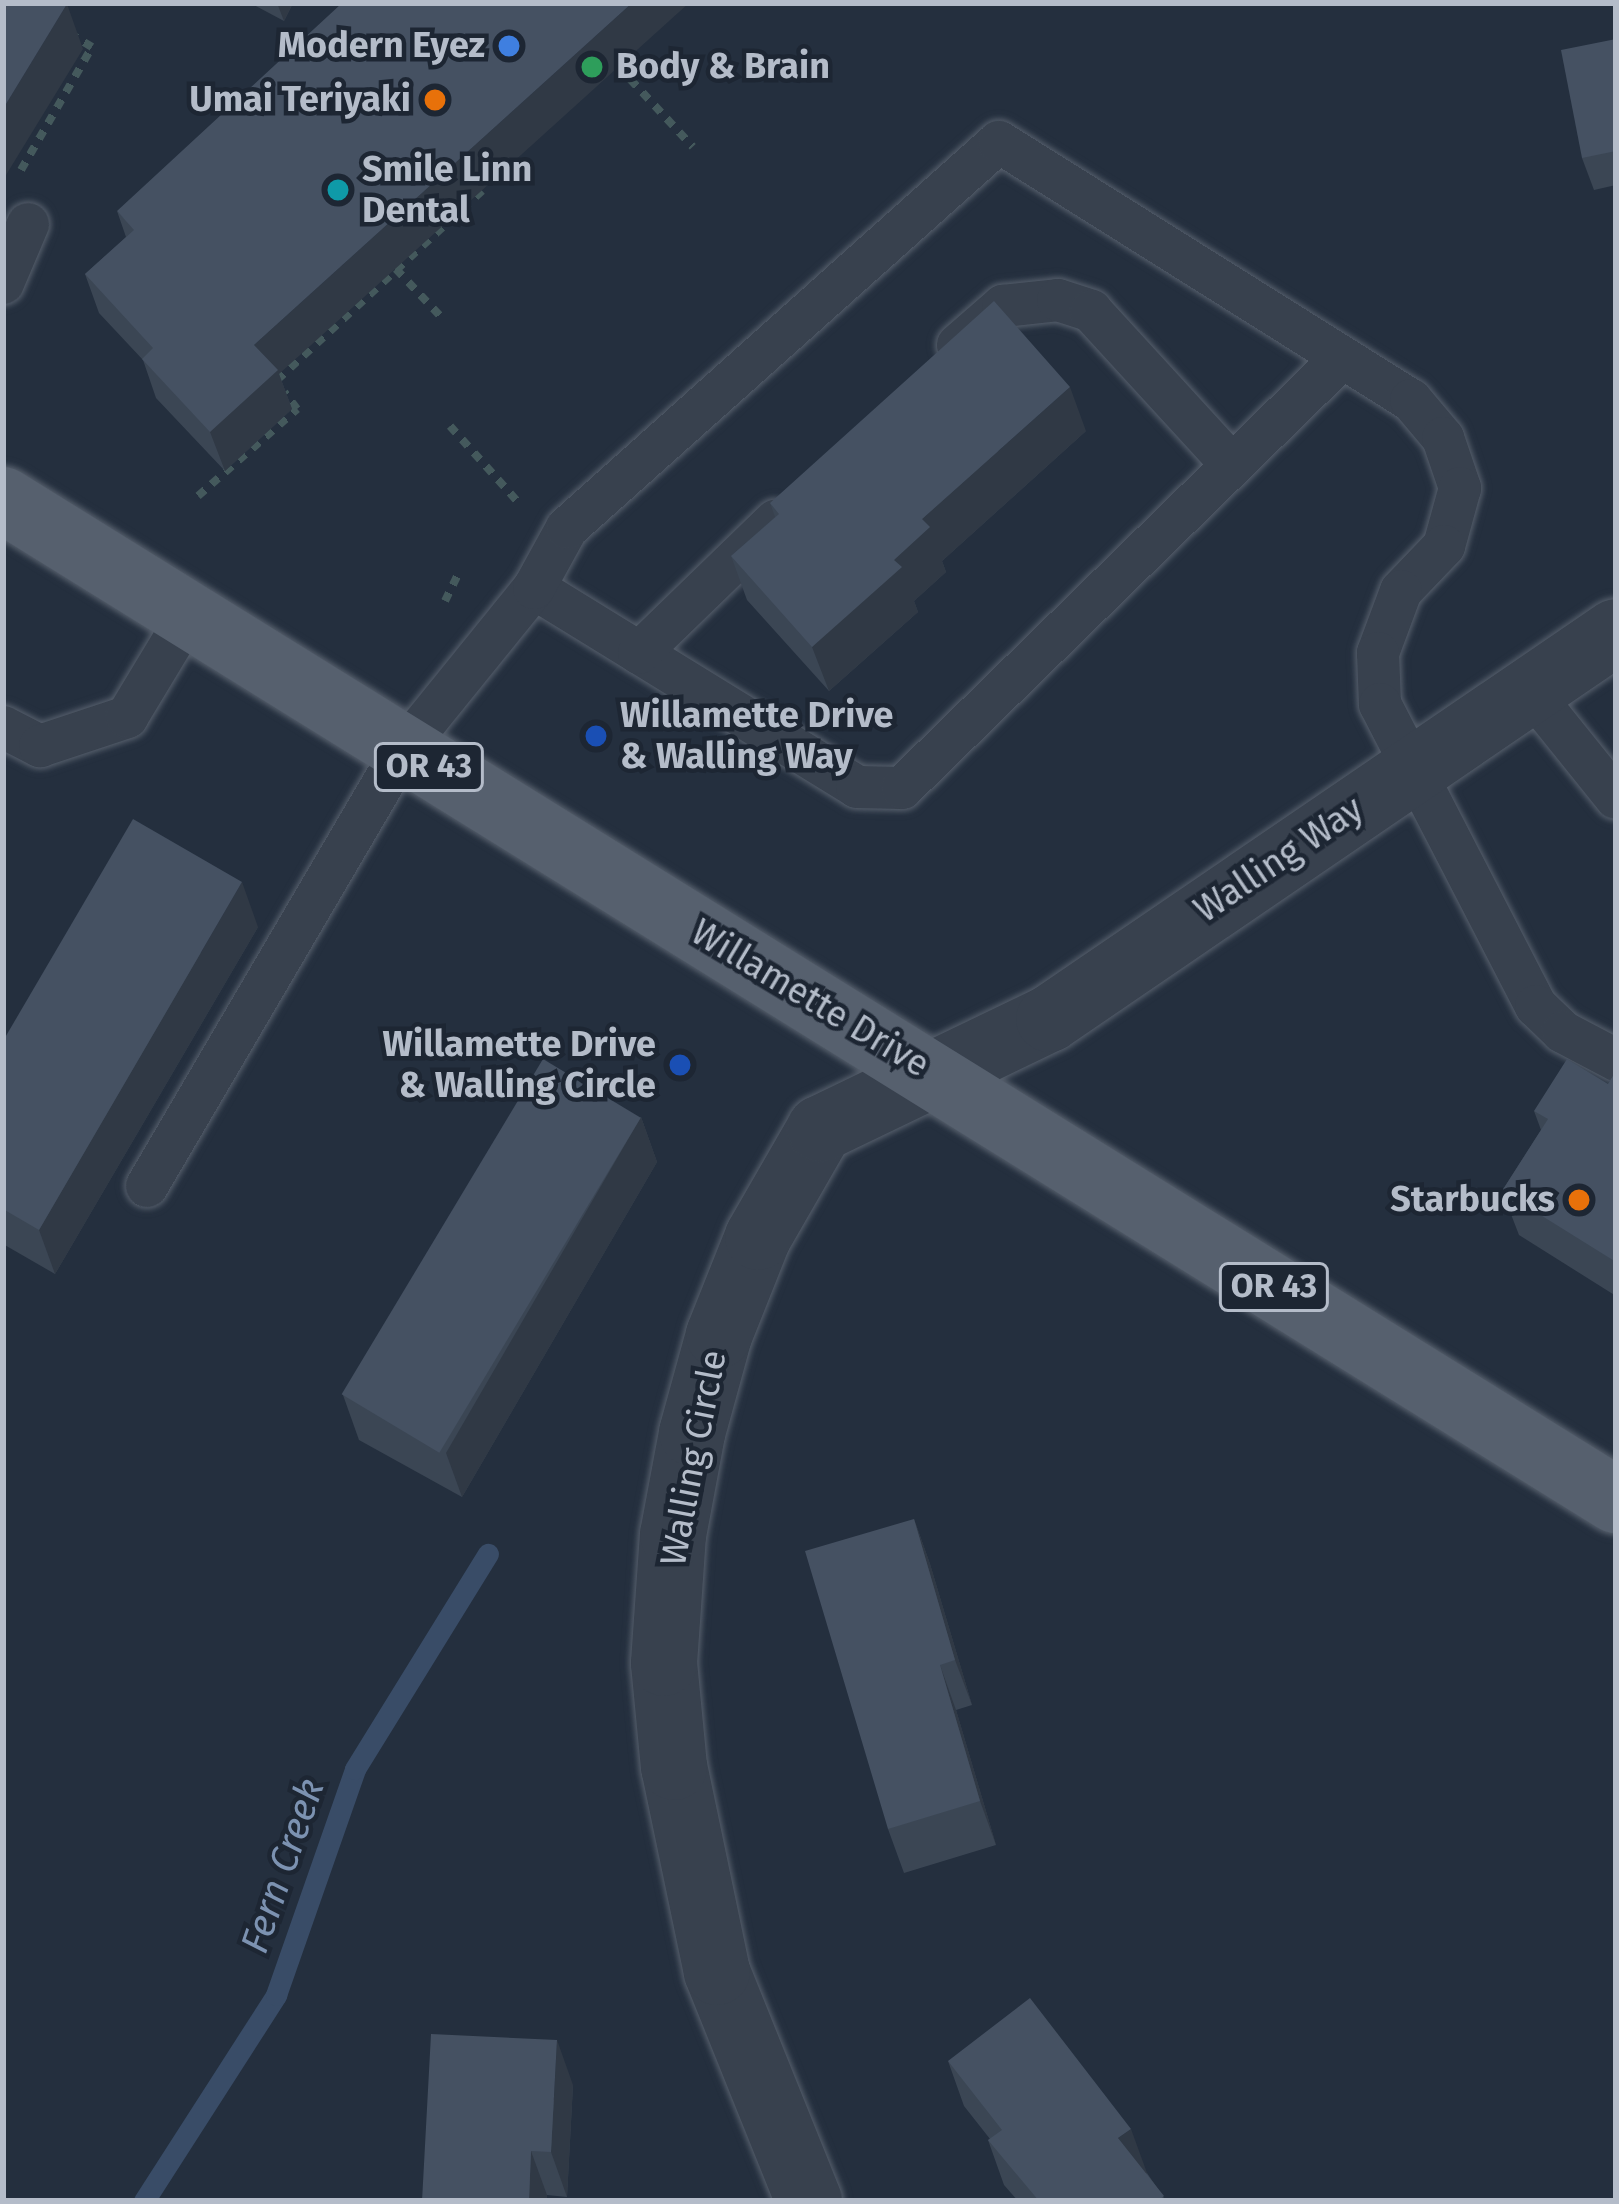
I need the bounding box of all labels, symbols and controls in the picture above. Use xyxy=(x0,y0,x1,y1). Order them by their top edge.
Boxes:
place label: Modern Eyez xyxy=(278,24,485,68)
marker: Modern Eyez xyxy=(496,33,522,59)
place label: Body & Brain xyxy=(616,45,830,89)
marker: Body & Brain xyxy=(579,54,605,80)
place label: Umai Teriyaki xyxy=(189,78,411,122)
marker: Umai Teriyaki xyxy=(422,87,448,113)
place label: Smile Linn Dental xyxy=(362,147,532,232)
marker: Smile Linn Dental xyxy=(325,177,351,203)
place label: Willamette Drive & Walling Way xyxy=(620,693,893,778)
marker: Willamette Drive & Walling Way xyxy=(583,723,609,749)
road number: OR 43 xyxy=(372,740,486,794)
street label: Walling Way xyxy=(1187,788,1371,932)
street label: Willamette Drive xyxy=(683,911,937,1087)
place label: Willamette Drive & Walling Circle xyxy=(383,1022,656,1107)
marker: Willamette Drive & Walling Circle xyxy=(667,1052,693,1078)
place label: Starbucks xyxy=(1390,1178,1555,1222)
marker: Starbucks xyxy=(1566,1187,1592,1213)
road number: OR 43 xyxy=(1217,1260,1331,1314)
street label: Walling Circle xyxy=(652,1346,736,1570)
water label: Fern Creek xyxy=(231,1773,335,1959)

